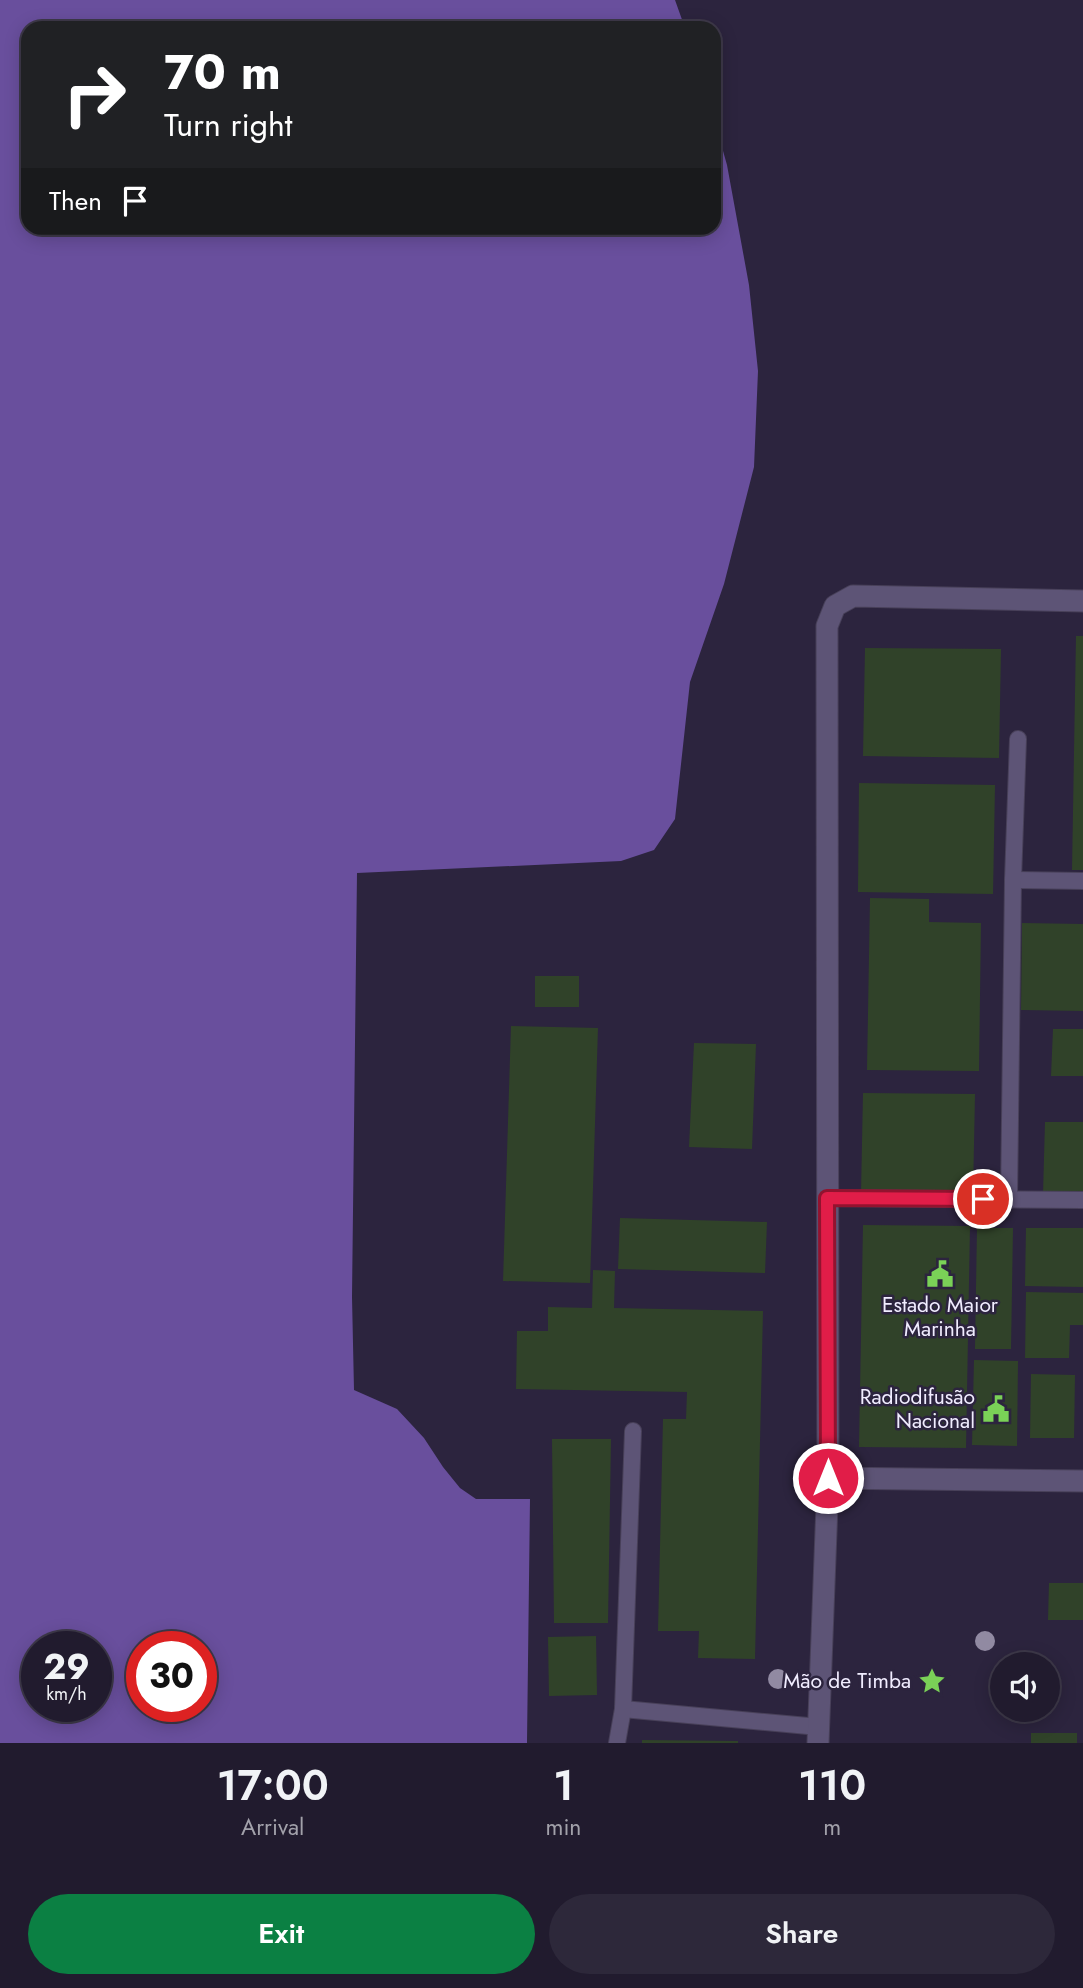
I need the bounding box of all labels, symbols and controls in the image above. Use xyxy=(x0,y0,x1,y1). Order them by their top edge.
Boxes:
text: 70 m xyxy=(164,37,281,107)
icon: right xyxy=(49,49,140,140)
text: Turn right xyxy=(164,102,293,148)
text: Then xyxy=(49,182,102,220)
icon: arrive xyxy=(116,182,154,220)
pin xyxy=(953,1169,1013,1229)
icon: arrive xyxy=(964,1180,1002,1218)
public building icon: Estado Maior Marinha xyxy=(925,1259,955,1289)
place label: Estado Maior Marinha xyxy=(882,1290,999,1344)
place label: Radiodifusão Nacional xyxy=(860,1382,975,1436)
public building icon: Radiodifusão Nacional xyxy=(981,1394,1011,1424)
position arrow xyxy=(791,1441,865,1515)
speed limit sign: 30 xyxy=(126,1631,217,1722)
text: 29 xyxy=(43,1642,90,1692)
map controls xyxy=(990,1652,1060,1722)
button: sound xyxy=(990,1652,1060,1722)
place label: Mão de Timba xyxy=(783,1666,911,1696)
place icon: Mão de Timba xyxy=(917,1666,947,1696)
text: km/h xyxy=(46,1681,87,1707)
text: 17:00 xyxy=(217,1755,329,1816)
text: 1 xyxy=(553,1755,574,1816)
text: 110 xyxy=(798,1755,866,1816)
text: Arrival xyxy=(241,1810,304,1844)
text: min xyxy=(545,1810,581,1844)
text: m xyxy=(823,1810,841,1844)
button: Exit xyxy=(28,1894,535,1974)
button: Share xyxy=(549,1894,1055,1974)

